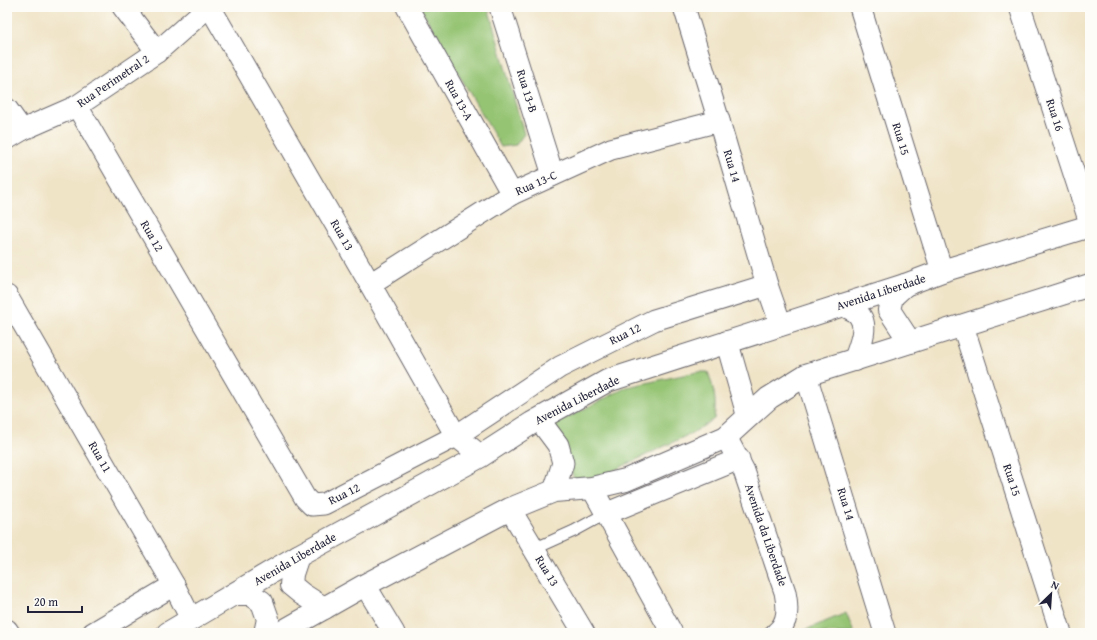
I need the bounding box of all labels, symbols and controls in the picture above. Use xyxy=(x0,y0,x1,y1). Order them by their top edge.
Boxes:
street label: Rua Perimetral 2 xyxy=(73,50,153,111)
street label: Rua 13-B xyxy=(513,67,542,115)
street label: Rua 13-A xyxy=(441,76,478,124)
street label: Rua 16 xyxy=(1042,96,1069,133)
street label: Rua 15 xyxy=(888,120,915,157)
street label: Rua 14 xyxy=(720,148,745,184)
street label: Rua 13-C xyxy=(512,166,560,199)
street label: Rua 13 xyxy=(327,216,358,254)
street label: Rua 12 xyxy=(137,217,168,255)
street label: Avenida Liberdade xyxy=(834,269,928,314)
street label: Rua 12 xyxy=(606,318,644,349)
street label: Avenida Liberdade xyxy=(532,371,622,428)
street label: Rua 11 xyxy=(85,438,116,476)
street label: Rua 15 xyxy=(999,461,1026,498)
street label: Rua 12 xyxy=(325,478,363,509)
street label: Avenida da Liberdade xyxy=(741,481,792,589)
street label: Rua 14 xyxy=(833,485,860,522)
street label: Avenida Liberdade xyxy=(250,528,340,589)
street label: Rua 13 xyxy=(532,552,563,590)
north arrow xyxy=(1031,574,1071,614)
text: N xyxy=(1049,576,1063,594)
scale bar xyxy=(28,588,82,614)
text: 20 m xyxy=(34,593,58,610)

